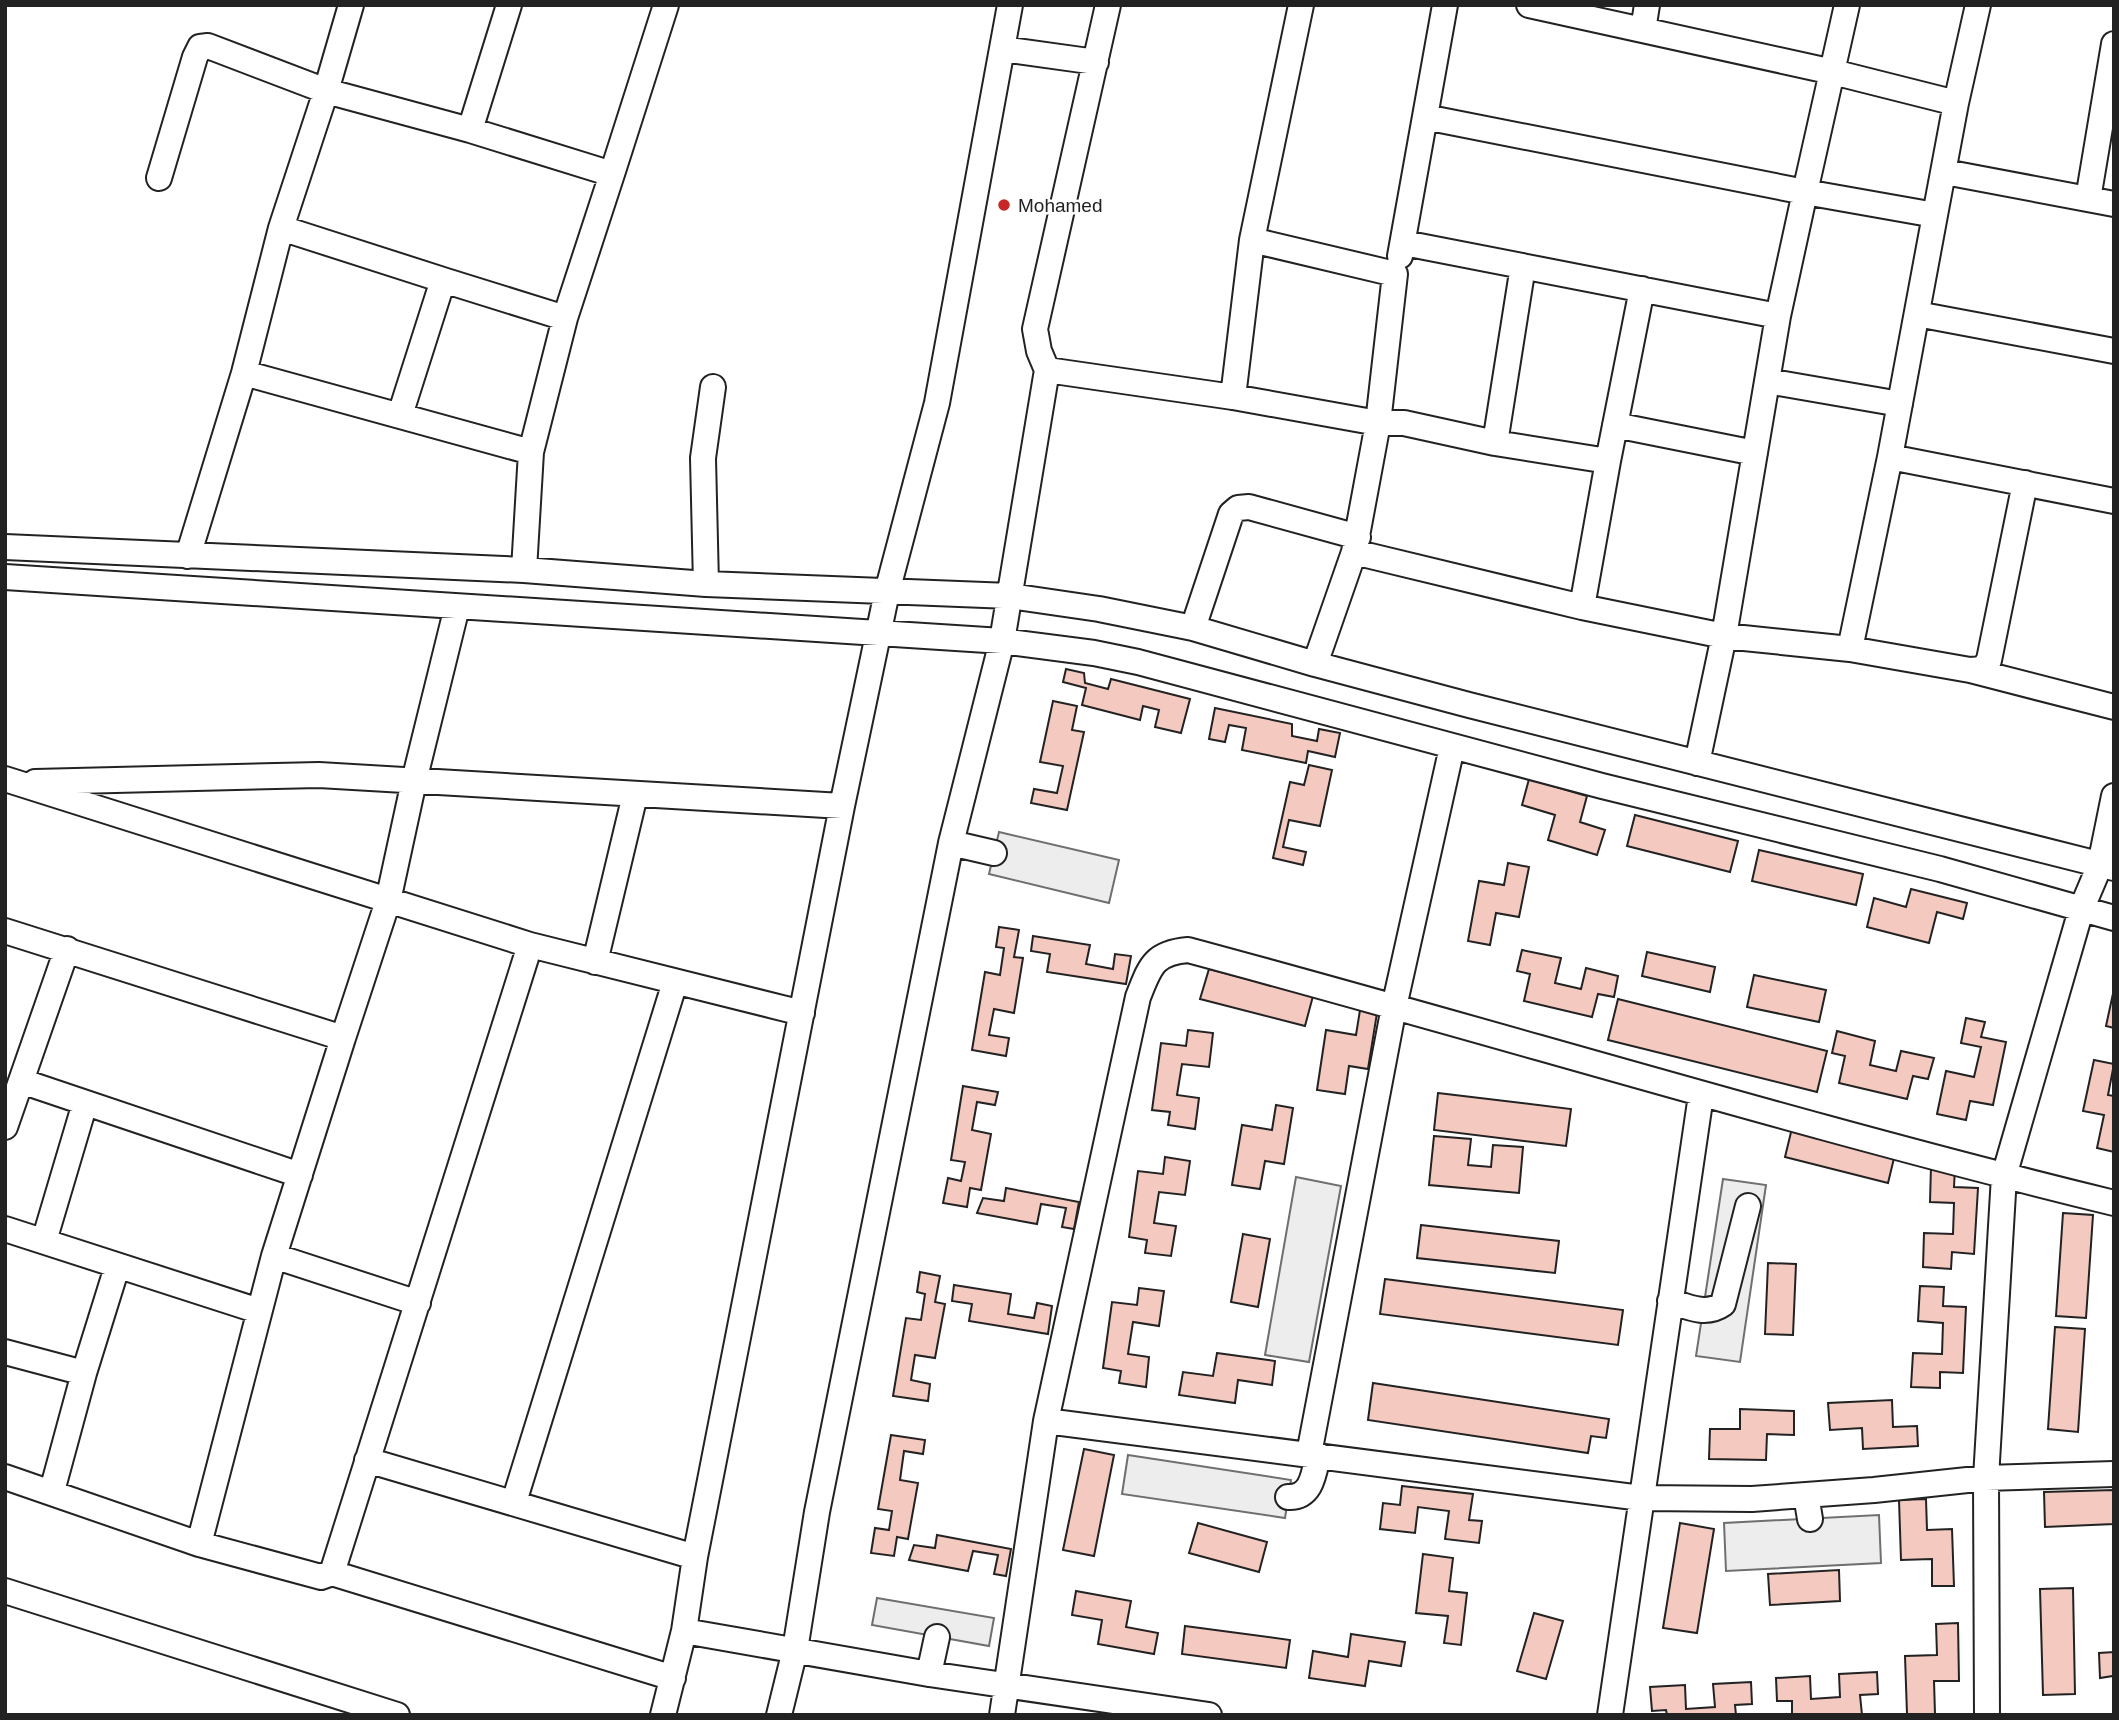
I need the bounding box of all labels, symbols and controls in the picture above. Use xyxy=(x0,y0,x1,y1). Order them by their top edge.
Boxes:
place label: Mohamed xyxy=(1018,195,1103,216)
marker: Mohamed xyxy=(996,197,1012,213)

